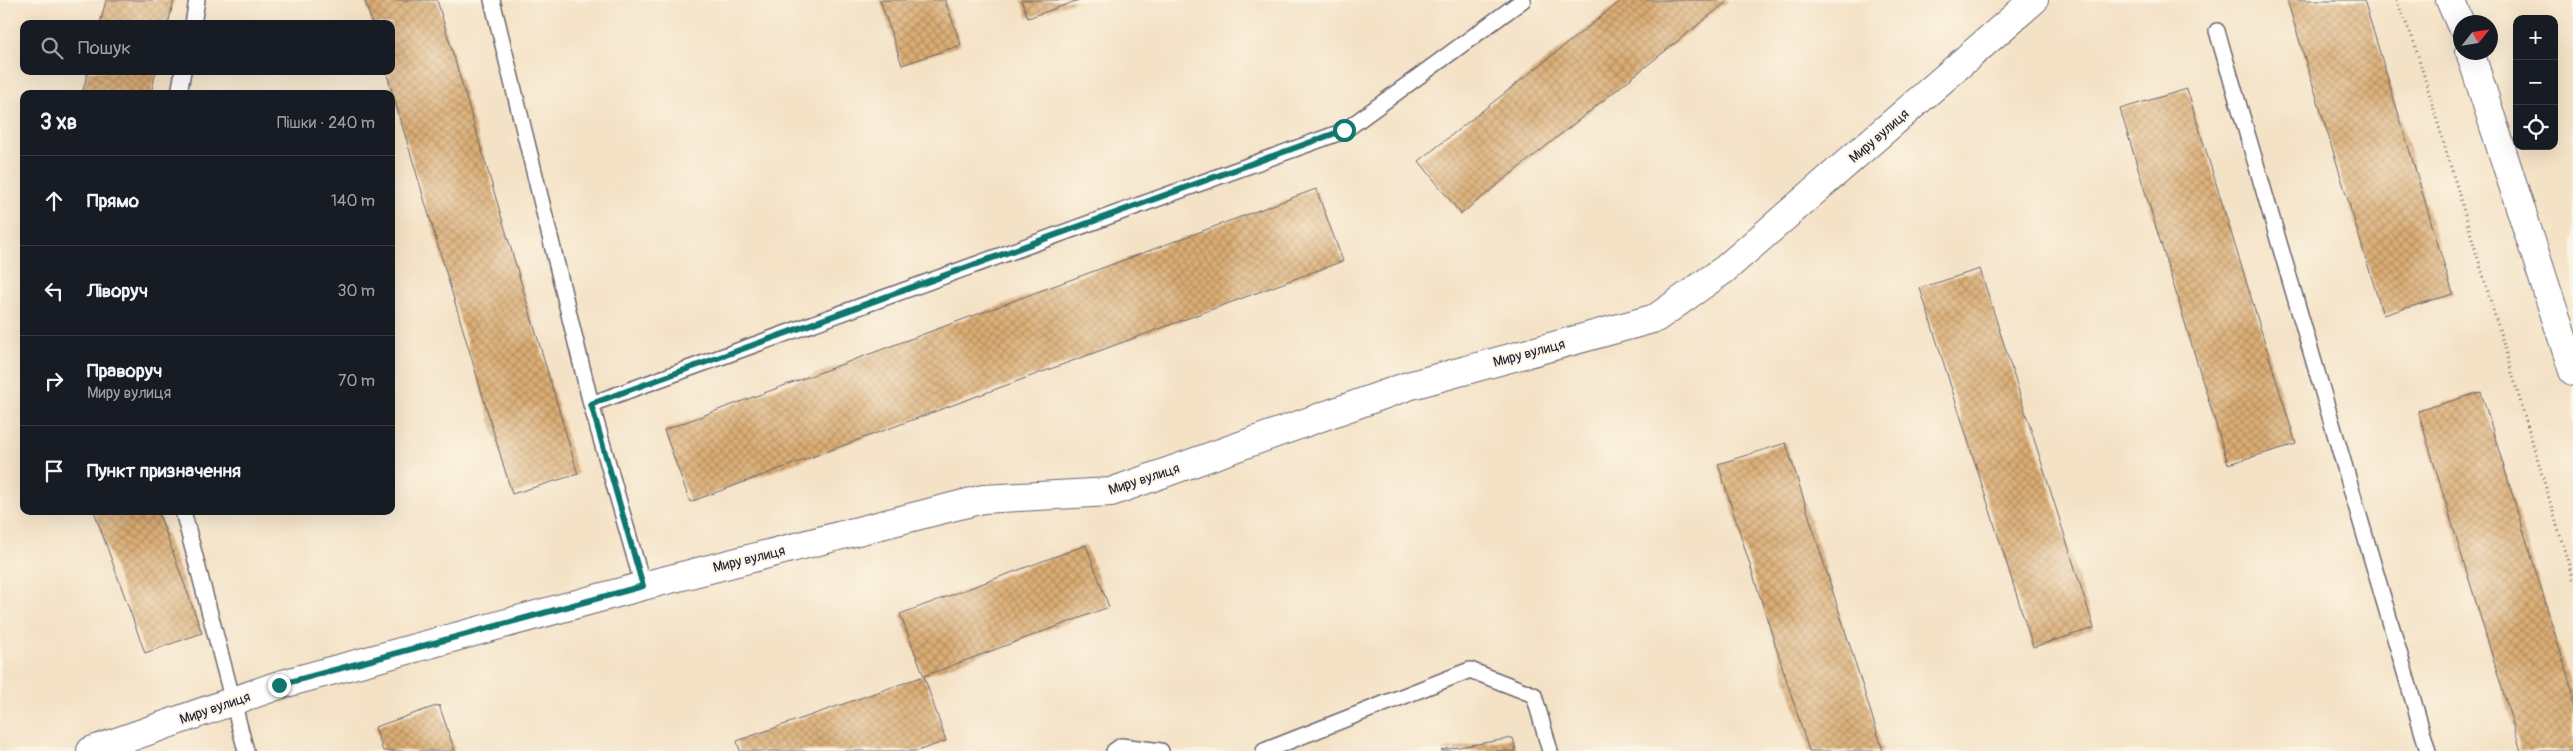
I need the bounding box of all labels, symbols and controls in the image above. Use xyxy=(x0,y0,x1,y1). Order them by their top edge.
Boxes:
north arrow xyxy=(2453,15,2498,60)
map controls xyxy=(2513,15,2558,150)
button: + xyxy=(2513,15,2558,60)
search box xyxy=(20,20,395,75)
icon: search xyxy=(38,34,66,62)
text: Пошук xyxy=(78,36,131,60)
button: − xyxy=(2513,60,2558,105)
street label: Миру вулиця xyxy=(1846,105,1912,167)
button: locate xyxy=(2513,105,2558,150)
text: 3 хв xyxy=(40,109,77,136)
text: Пішки · 240 m xyxy=(277,113,375,133)
route start xyxy=(1333,119,1356,142)
icon: ahead xyxy=(40,187,68,215)
text: Прямо xyxy=(87,189,139,213)
text: 140 m xyxy=(331,191,375,211)
icon: left xyxy=(40,277,68,305)
text: Ліворуч xyxy=(87,279,148,303)
text: 30 m xyxy=(337,281,375,301)
street label: Миру вулиця xyxy=(1491,335,1567,371)
text: Праворуч xyxy=(87,359,162,383)
icon: right xyxy=(40,367,68,395)
text: 70 m xyxy=(338,371,375,391)
text: Миру вулиця xyxy=(87,383,171,403)
icon: arrive xyxy=(40,457,68,485)
text: Пункт призначення xyxy=(87,459,241,483)
street label: Миру вулиця xyxy=(1106,460,1182,498)
street label: Миру вулиця xyxy=(711,542,787,576)
route end xyxy=(268,674,291,697)
street label: Миру вулиця xyxy=(177,688,253,728)

